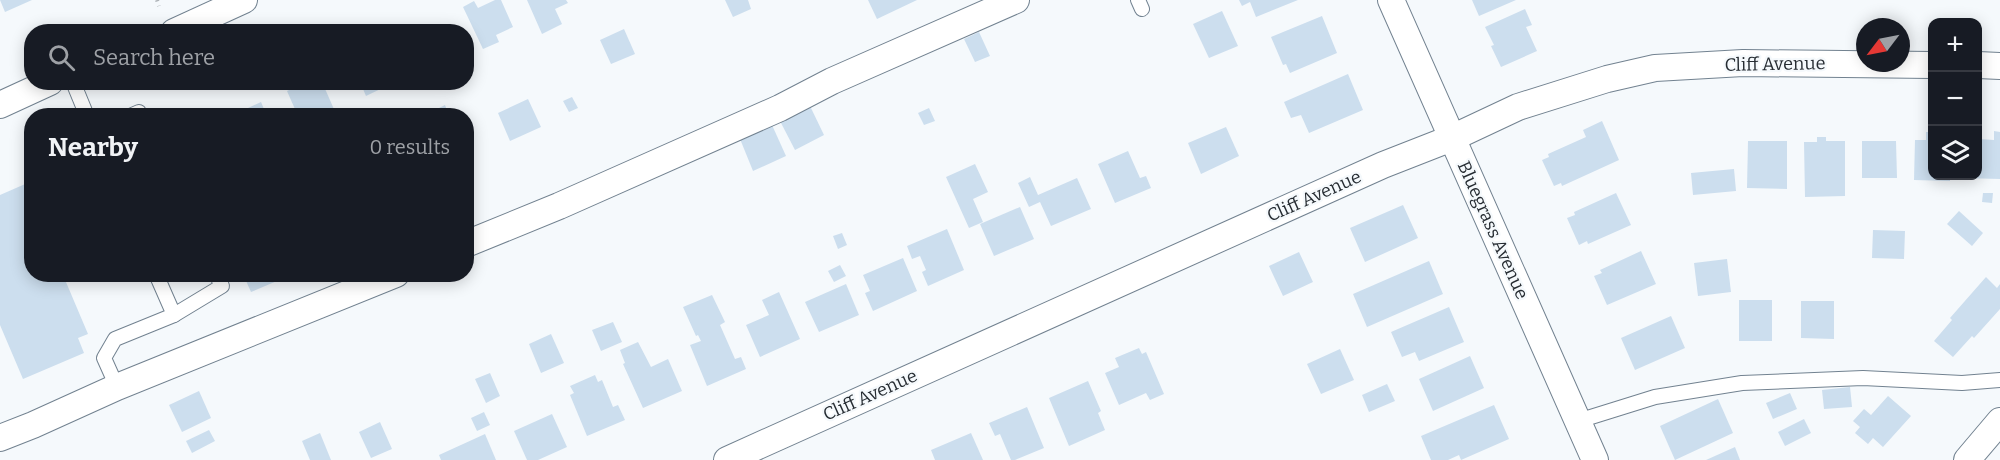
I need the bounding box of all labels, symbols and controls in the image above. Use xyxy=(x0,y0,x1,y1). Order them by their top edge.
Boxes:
north arrow xyxy=(1856,18,1910,72)
map controls xyxy=(1928,18,1982,180)
button: + xyxy=(1928,18,1982,72)
search box xyxy=(24,24,474,90)
icon: search xyxy=(45,41,78,74)
text: Search here xyxy=(93,44,215,71)
street label: Cliff Avenue xyxy=(1724,52,1826,76)
button: − xyxy=(1928,72,1982,126)
button: layers xyxy=(1928,126,1982,180)
text: Nearby xyxy=(48,132,138,163)
text: 0 results xyxy=(370,135,450,159)
street label: Bluegrass Avenue xyxy=(1453,158,1533,302)
street label: Cliff Avenue xyxy=(1263,165,1365,227)
street label: Cliff Avenue xyxy=(819,364,921,426)

